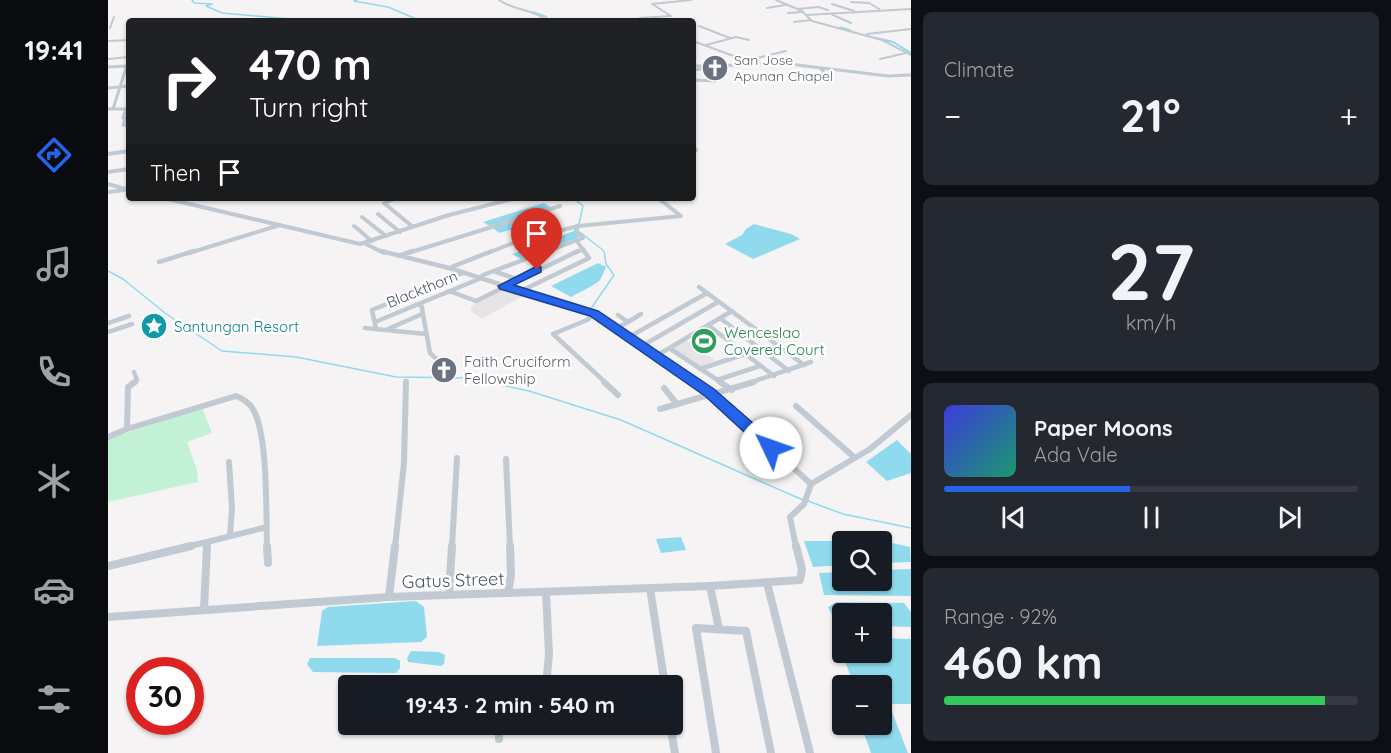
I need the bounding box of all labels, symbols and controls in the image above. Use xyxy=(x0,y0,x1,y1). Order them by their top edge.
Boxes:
text: 19:41 xyxy=(25,33,83,67)
text: 470 m xyxy=(249,38,372,91)
icon: right xyxy=(150,42,228,120)
place label: San Jose Apunan Chapel xyxy=(734,51,833,85)
church icon: San Jose Apunan Chapel xyxy=(700,53,730,83)
text: Climate xyxy=(944,57,1014,82)
text: 21° xyxy=(1120,87,1181,143)
text: Turn right xyxy=(249,90,368,124)
text: − xyxy=(944,95,961,136)
text: + xyxy=(1339,95,1358,136)
icon: directions xyxy=(33,134,75,176)
icon: arrive xyxy=(213,156,246,189)
text: Then xyxy=(150,159,201,187)
pin xyxy=(511,208,562,270)
icon: arrive xyxy=(520,217,553,250)
text: 27 xyxy=(1107,222,1195,320)
icon: music xyxy=(33,243,75,285)
street label: Blackthorn xyxy=(384,266,460,312)
text: km/h xyxy=(1126,310,1176,335)
place icon: Santungan Resort xyxy=(139,311,169,341)
place label: Santungan Resort xyxy=(174,317,299,336)
place label: Wenceslao Covered Court xyxy=(724,323,824,359)
sports icon: Wenceslao Covered Court xyxy=(689,326,719,356)
icon: phone xyxy=(33,351,75,393)
place label: Faith Cruciform Fellowship xyxy=(464,352,571,388)
church icon: Faith Cruciform Fellowship xyxy=(429,355,459,385)
text: Paper Moons xyxy=(1034,414,1173,442)
position arrow xyxy=(739,416,803,480)
text: Ada Vale xyxy=(1034,442,1118,467)
icon: climate xyxy=(33,460,75,502)
icon: previous xyxy=(997,501,1030,534)
icon: pause xyxy=(1135,501,1168,534)
icon: next xyxy=(1273,501,1306,534)
map controls xyxy=(832,531,892,735)
button: search xyxy=(832,531,892,591)
street label: Gatus Street xyxy=(401,567,505,593)
icon: car xyxy=(33,569,75,611)
button: + xyxy=(832,603,892,663)
text: Range · 92% xyxy=(944,604,1057,629)
text: 460 km xyxy=(944,634,1103,690)
speed limit sign: 30 xyxy=(126,657,204,735)
button: − xyxy=(832,675,892,735)
icon: filters xyxy=(33,678,75,720)
text: 19:43 · 2 min · 540 m xyxy=(406,691,615,719)

